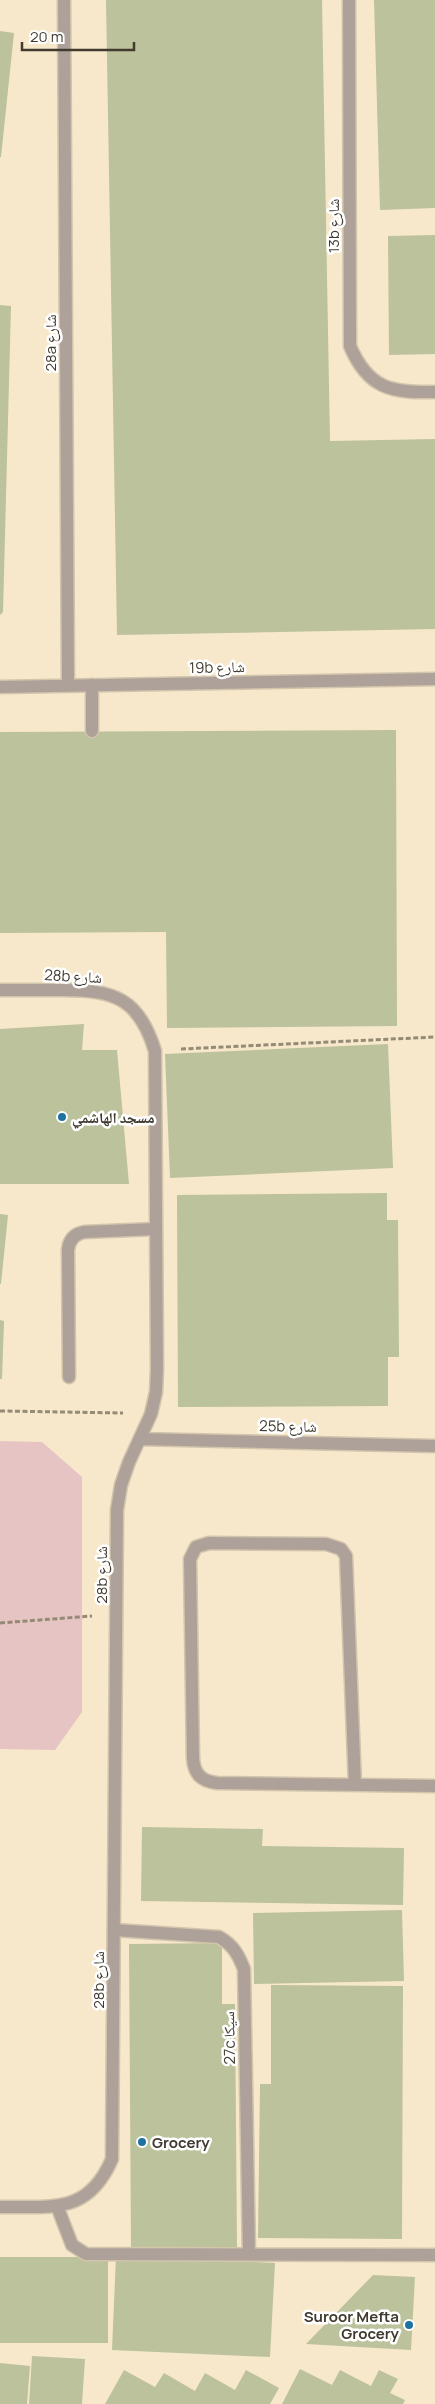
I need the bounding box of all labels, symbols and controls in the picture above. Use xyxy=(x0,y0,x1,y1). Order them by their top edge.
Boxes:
scale bar xyxy=(22,20,135,52)
text: 20 m xyxy=(30,26,63,47)
street label: 13b شارع xyxy=(323,199,344,253)
street label: 28a شارع xyxy=(40,314,61,372)
street label: 19b شارع xyxy=(189,656,245,678)
street label: 28b شارع xyxy=(44,964,102,988)
place label: مسجد الهاشمي xyxy=(72,1107,155,1129)
marker: مسجد الهاشمي xyxy=(56,1111,68,1123)
street label: 25b شارع xyxy=(259,1415,317,1437)
street label: 28b شارع xyxy=(91,1546,112,1604)
street label: 28b شارع xyxy=(88,1951,109,2009)
street label: 27c سيكا xyxy=(218,2011,240,2065)
place label: Grocery xyxy=(152,2132,210,2153)
marker: Grocery xyxy=(136,2136,148,2148)
place label: Suroor Mefta Grocery xyxy=(304,2306,400,2344)
marker: Suroor Mefta Grocery xyxy=(403,2319,415,2331)

